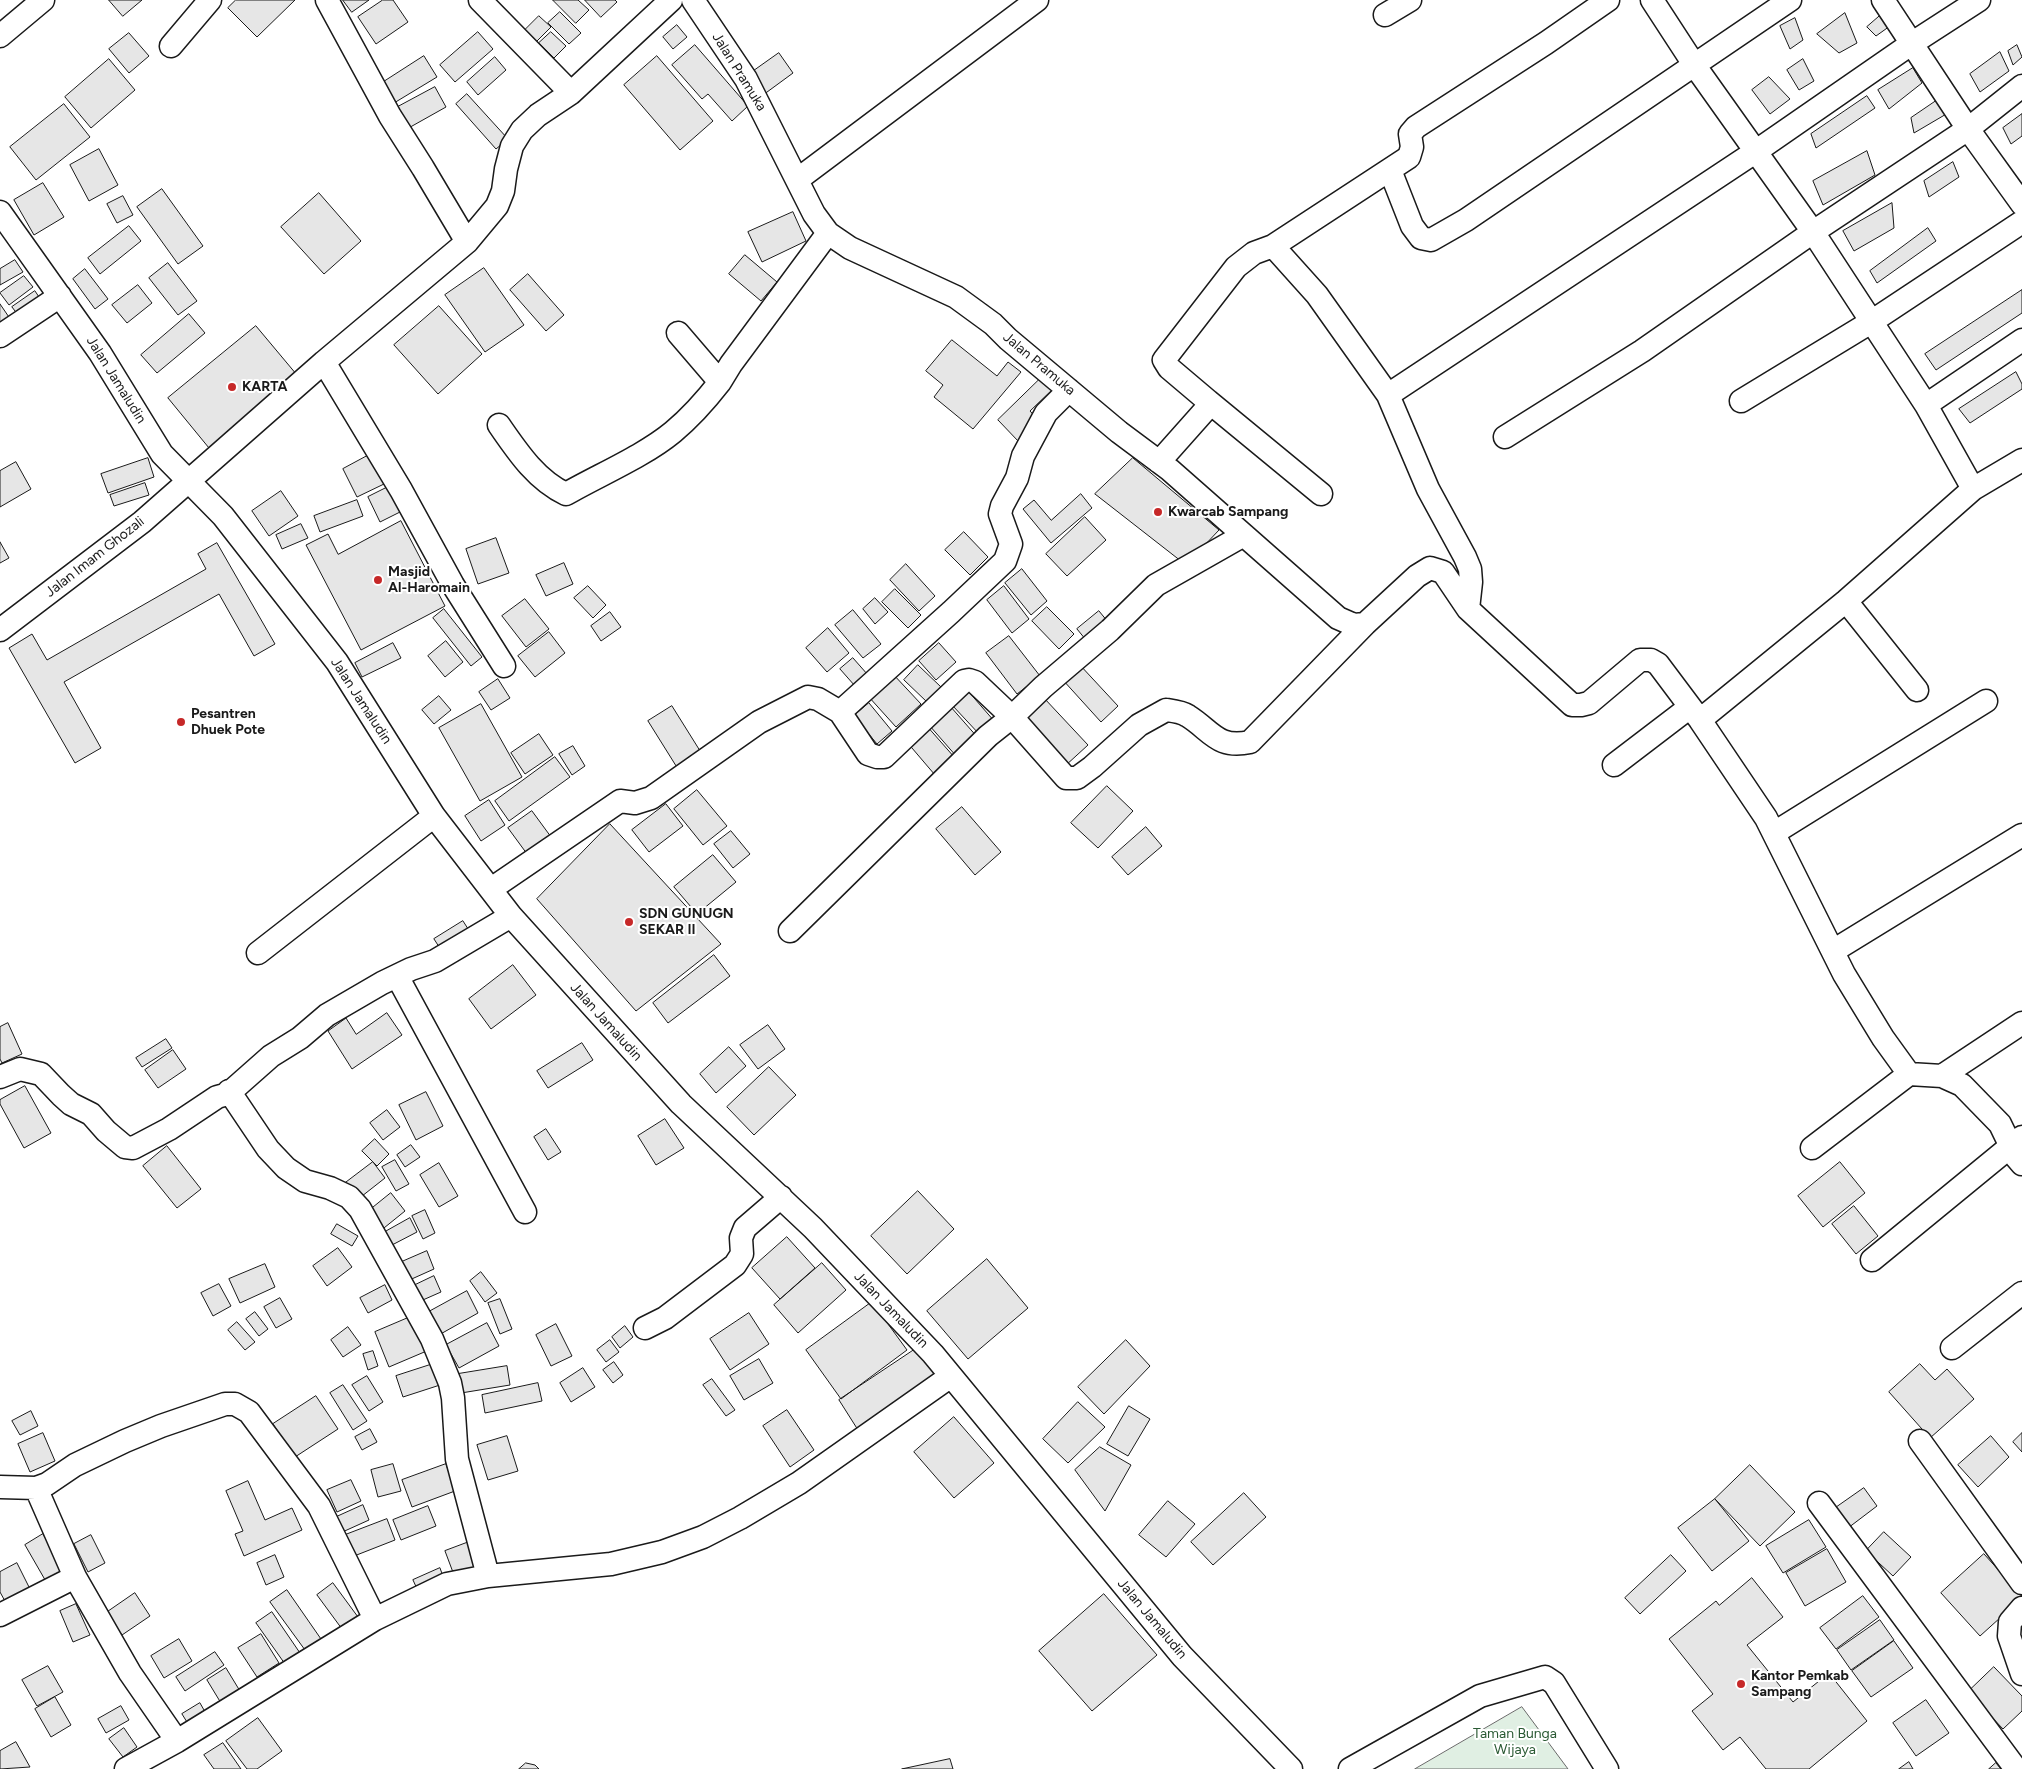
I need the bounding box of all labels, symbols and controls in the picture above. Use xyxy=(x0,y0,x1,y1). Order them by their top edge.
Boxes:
street label: Jalan Pramuka xyxy=(708,30,770,114)
street label: Jalan Pramuka xyxy=(999,329,1079,399)
street label: Jalan Jamaludin xyxy=(83,333,149,427)
place label: KARTA xyxy=(242,379,287,395)
marker: KARTA xyxy=(226,381,238,393)
place label: Kwarcab Sampang xyxy=(1168,504,1288,520)
marker: Kwarcab Sampang xyxy=(1152,506,1164,518)
street label: Jalan Imam Ghozali xyxy=(42,513,148,601)
place label: Masjid Al-Haromain xyxy=(388,564,470,596)
marker: Masjid Al-Haromain xyxy=(372,574,384,586)
street label: Jalan Jamaludin xyxy=(327,655,395,747)
place label: Pesantren Dhuek Pote xyxy=(191,706,265,739)
marker: Pesantren Dhuek Pote xyxy=(175,716,187,728)
place label: SDN GUNUGN SEKAR II xyxy=(639,906,734,939)
marker: SDN GUNUGN SEKAR II xyxy=(623,916,635,928)
street label: Jalan Jamaludin xyxy=(567,979,645,1065)
street label: Jalan Jamaludin xyxy=(850,1268,932,1352)
street label: Jalan Jamaludin xyxy=(1114,1576,1190,1662)
place label: Kantor Pemkab Sampang xyxy=(1751,1668,1849,1700)
marker: Kantor Pemkab Sampang xyxy=(1735,1678,1747,1690)
park label: Taman Bunga Wijaya xyxy=(1473,1726,1557,1758)

